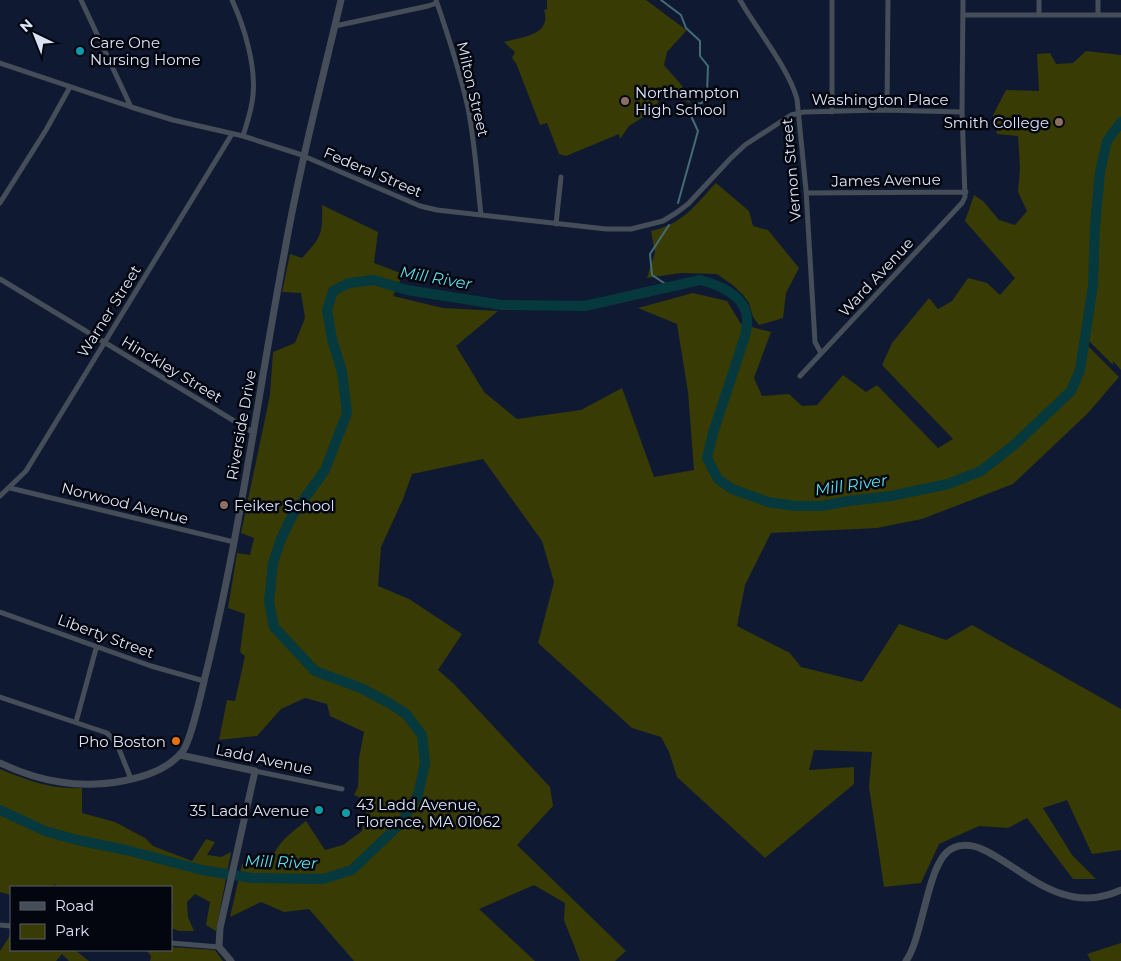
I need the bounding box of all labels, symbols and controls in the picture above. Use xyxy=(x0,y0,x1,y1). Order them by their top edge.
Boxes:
north arrow xyxy=(10,10,60,60)
text: N xyxy=(16,15,36,36)
place label: Care One Nursing Home xyxy=(90,33,201,69)
street label: Milton Street xyxy=(453,40,493,138)
marker: Care One Nursing Home xyxy=(74,45,86,57)
place label: Northampton High School xyxy=(635,83,739,119)
street label: Washington Place xyxy=(812,90,948,109)
marker: Northampton High School xyxy=(619,95,631,107)
place label: Smith College xyxy=(944,113,1049,132)
marker: Smith College xyxy=(1053,116,1065,128)
street label: Vernon Street xyxy=(777,118,805,222)
street label: Federal Street xyxy=(321,143,425,201)
street label: James Avenue xyxy=(830,170,941,190)
street label: Ward Avenue xyxy=(835,234,917,320)
street label: Warner Street xyxy=(73,261,145,361)
water label: Mill River xyxy=(399,262,474,294)
street label: Hinckley Street xyxy=(118,331,226,407)
street label: Riverside Drive xyxy=(222,368,260,482)
water label: Mill River xyxy=(814,470,889,499)
street label: Norwood Avenue xyxy=(59,478,191,528)
place label: Feiker School xyxy=(234,496,335,515)
marker: Feiker School xyxy=(218,499,230,511)
street label: Liberty Street xyxy=(55,610,157,662)
place label: Pho Boston xyxy=(78,732,166,751)
marker: Pho Boston xyxy=(170,735,182,747)
street label: Ladd Avenue xyxy=(214,739,314,779)
place label: 43 Ladd Avenue, Florence, MA 01062 xyxy=(356,795,500,831)
place label: 35 Ladd Avenue xyxy=(190,801,309,820)
marker: 35 Ladd Avenue xyxy=(313,804,325,816)
marker: 43 Ladd Avenue, Florence, MA 01062 xyxy=(340,807,352,819)
water label: Mill River xyxy=(244,851,318,873)
legend xyxy=(10,886,172,951)
text: Road xyxy=(55,896,94,915)
text: Park xyxy=(55,921,89,940)

